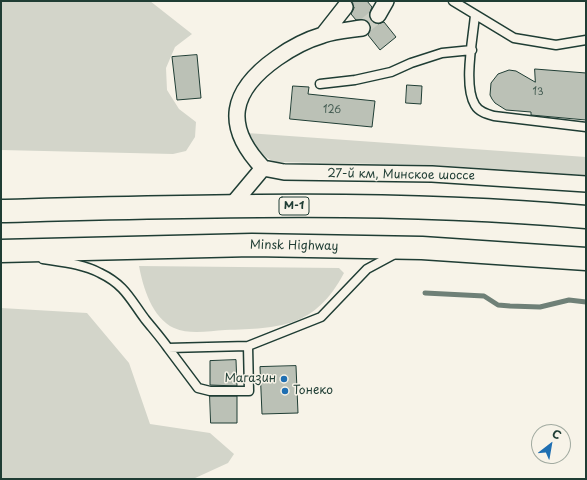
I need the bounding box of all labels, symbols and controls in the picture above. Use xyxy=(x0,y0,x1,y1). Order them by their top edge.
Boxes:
house number: 13 xyxy=(532,86,544,98)
house number: 126 xyxy=(323,104,341,116)
street label: 27-й км, Минское шоссе xyxy=(327,167,475,183)
road number: М-1 xyxy=(279,197,309,215)
street label: Minsk Highway xyxy=(250,238,338,254)
place label: Магазин xyxy=(225,372,276,386)
marker: Магазин xyxy=(279,374,289,384)
place label: Тонеко xyxy=(293,384,333,398)
marker: Тонеко xyxy=(280,386,290,396)
north arrow xyxy=(531,424,571,464)
text: С xyxy=(549,425,565,444)

